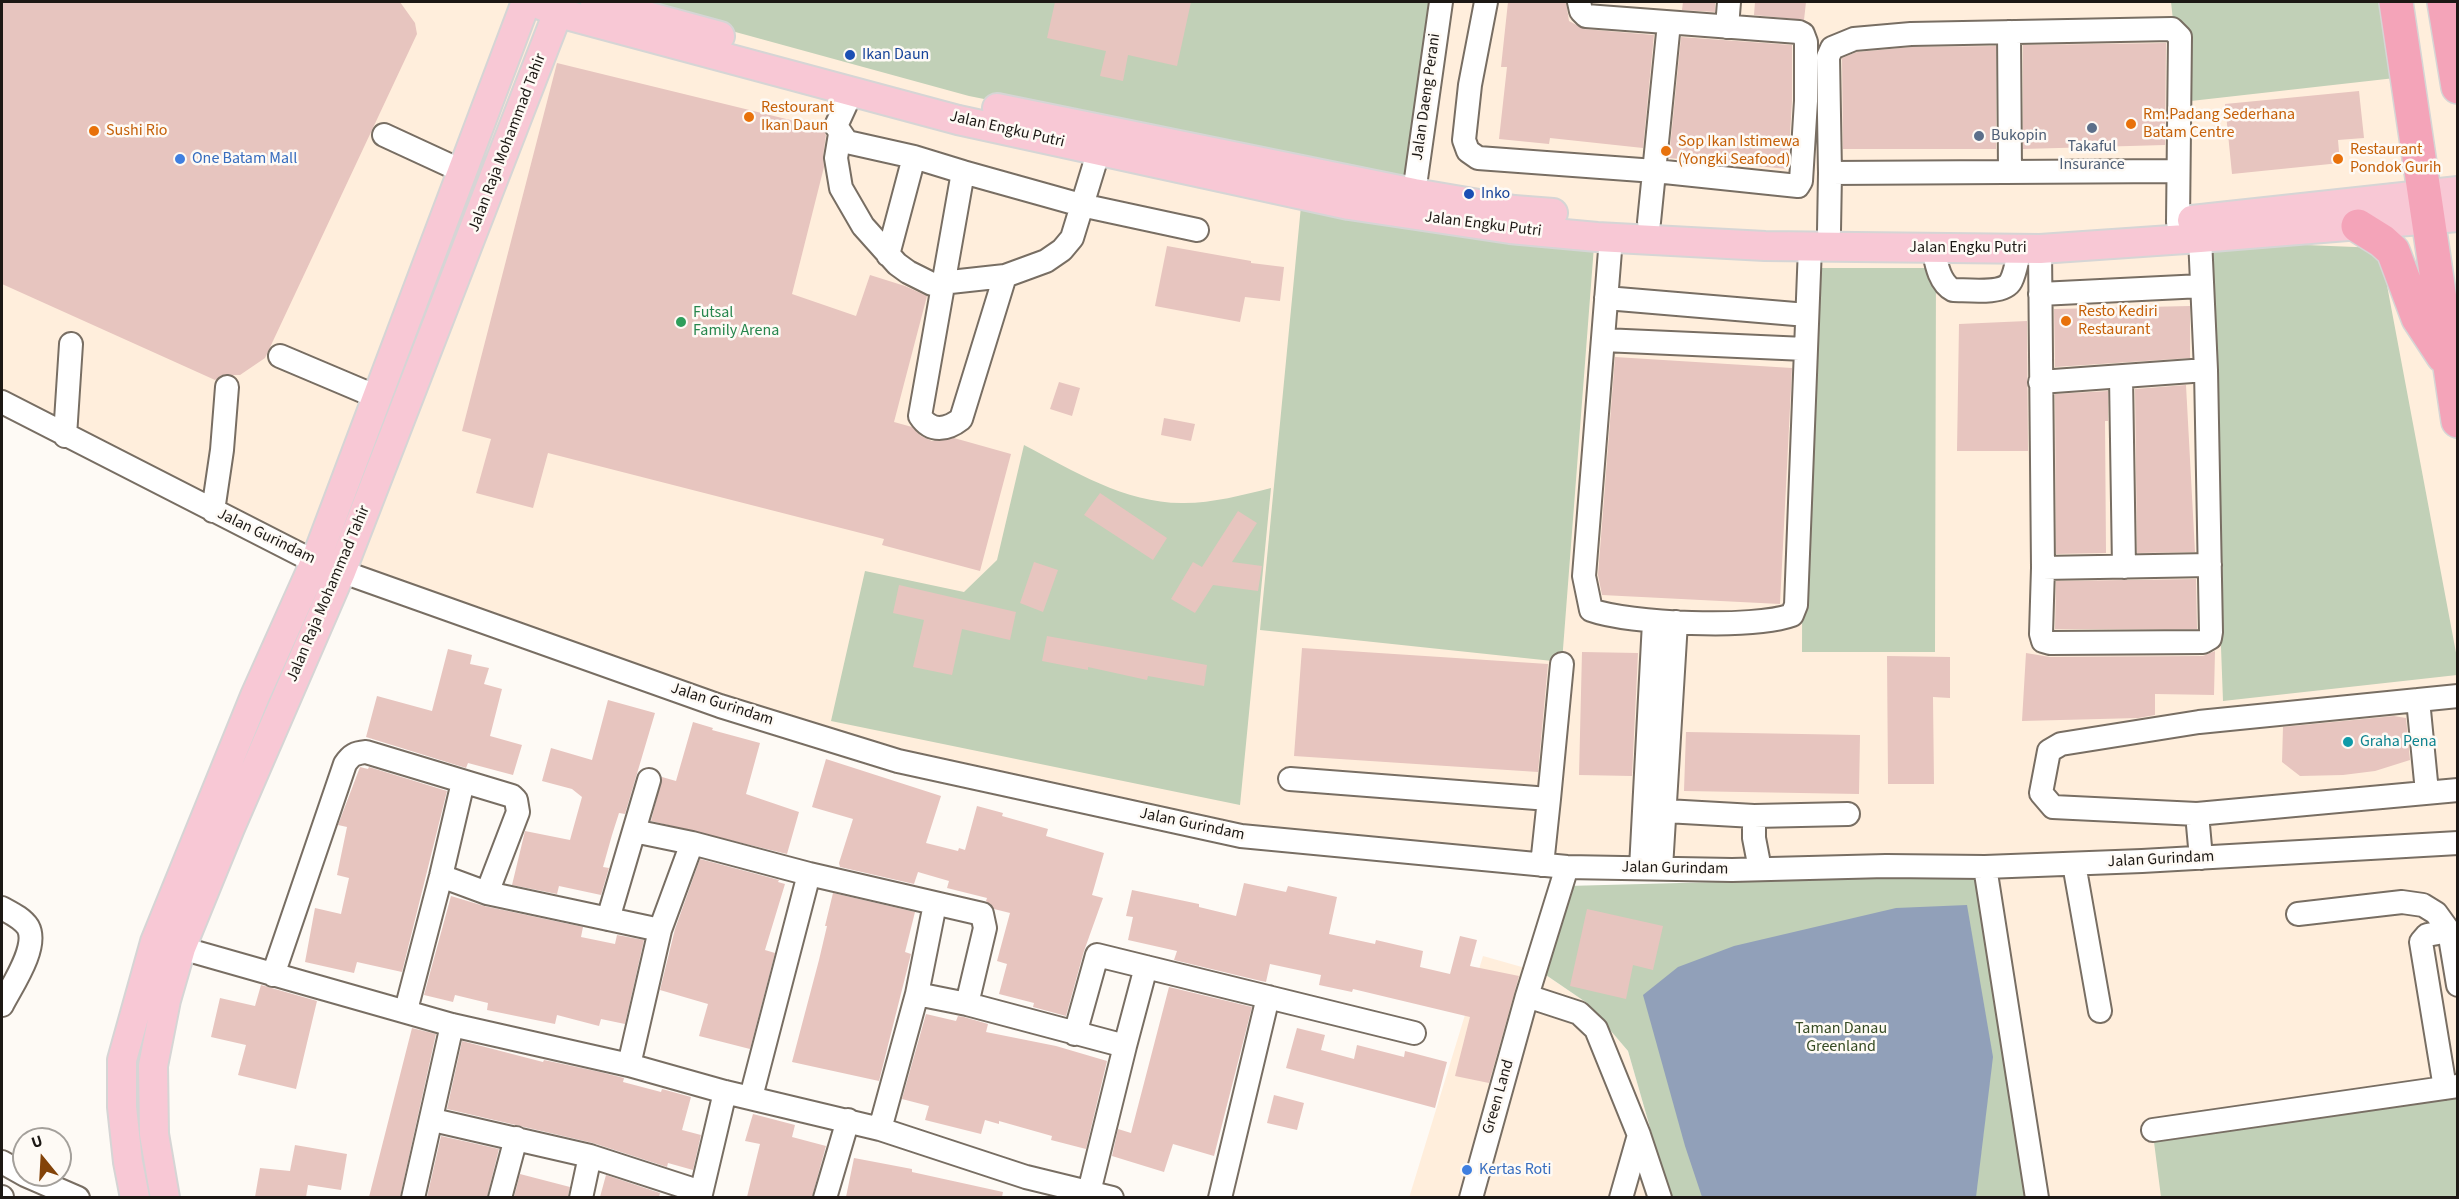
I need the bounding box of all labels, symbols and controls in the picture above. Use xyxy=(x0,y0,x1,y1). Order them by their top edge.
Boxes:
street label: Jalan Daeng Perani xyxy=(1409,32,1445,162)
place label: Ikan Daun xyxy=(862,45,929,65)
marker: Ikan Daun xyxy=(843,48,857,62)
street label: Jalan Raja Mohammad Tahir xyxy=(465,51,551,235)
place label: Restourant Ikan Daun xyxy=(761,98,834,136)
place label: Rm.Padang Sederhana Batam Centre xyxy=(2143,105,2295,143)
street label: Jalan Engku Putri xyxy=(948,107,1066,153)
marker: Restourant Ikan Daun xyxy=(742,110,756,124)
marker: Rm.Padang Sederhana Batam Centre xyxy=(2124,117,2138,131)
place label: Sushi Rio xyxy=(106,121,168,141)
marker: Takaful Insurance xyxy=(2085,121,2099,135)
marker: Sushi Rio xyxy=(87,124,101,138)
place label: Bukopin xyxy=(1991,126,2047,146)
marker: Bukopin xyxy=(1972,129,1986,143)
place label: Sop Ikan Istimewa (Yongki Seafood) xyxy=(1678,132,1800,170)
place label: Takaful Insurance xyxy=(2059,137,2125,175)
place label: Restaurant Pondok Gurih xyxy=(2350,140,2442,178)
marker: Sop Ikan Istimewa (Yongki Seafood) xyxy=(1659,144,1673,158)
place label: One Batam Mall xyxy=(192,149,297,169)
marker: One Batam Mall xyxy=(173,152,187,166)
marker: Restaurant Pondok Gurih xyxy=(2331,152,2345,166)
place label: Inko xyxy=(1481,184,1510,204)
marker: Inko xyxy=(1462,187,1476,201)
street label: Jalan Engku Putri xyxy=(1424,208,1542,242)
street label: Jalan Engku Putri xyxy=(1909,238,2027,258)
place label: Resto Kediri Restaurant xyxy=(2078,302,2158,340)
place label: Futsal Family Arena xyxy=(693,303,779,341)
marker: Resto Kediri Restaurant xyxy=(2059,314,2073,328)
marker: Futsal Family Arena xyxy=(674,315,688,329)
street label: Jalan Raja Mohammad Tahir xyxy=(283,503,375,685)
street label: Jalan Gurindam xyxy=(214,505,318,569)
street label: Jalan Gurindam xyxy=(668,679,776,731)
place label: Graha Pena xyxy=(2360,732,2437,752)
marker: Graha Pena xyxy=(2341,735,2355,749)
street label: Jalan Gurindam xyxy=(1138,805,1246,845)
street label: Jalan Gurindam xyxy=(2107,848,2215,872)
street label: Jalan Gurindam xyxy=(1621,858,1729,880)
park label: Taman Danau Greenland xyxy=(1795,1019,1887,1057)
street label: Green Land xyxy=(1479,1058,1519,1136)
north arrow xyxy=(12,1127,72,1187)
text: U xyxy=(29,1130,46,1154)
place label: Kertas Roti xyxy=(1479,1160,1551,1180)
marker: Kertas Roti xyxy=(1460,1163,1474,1177)

